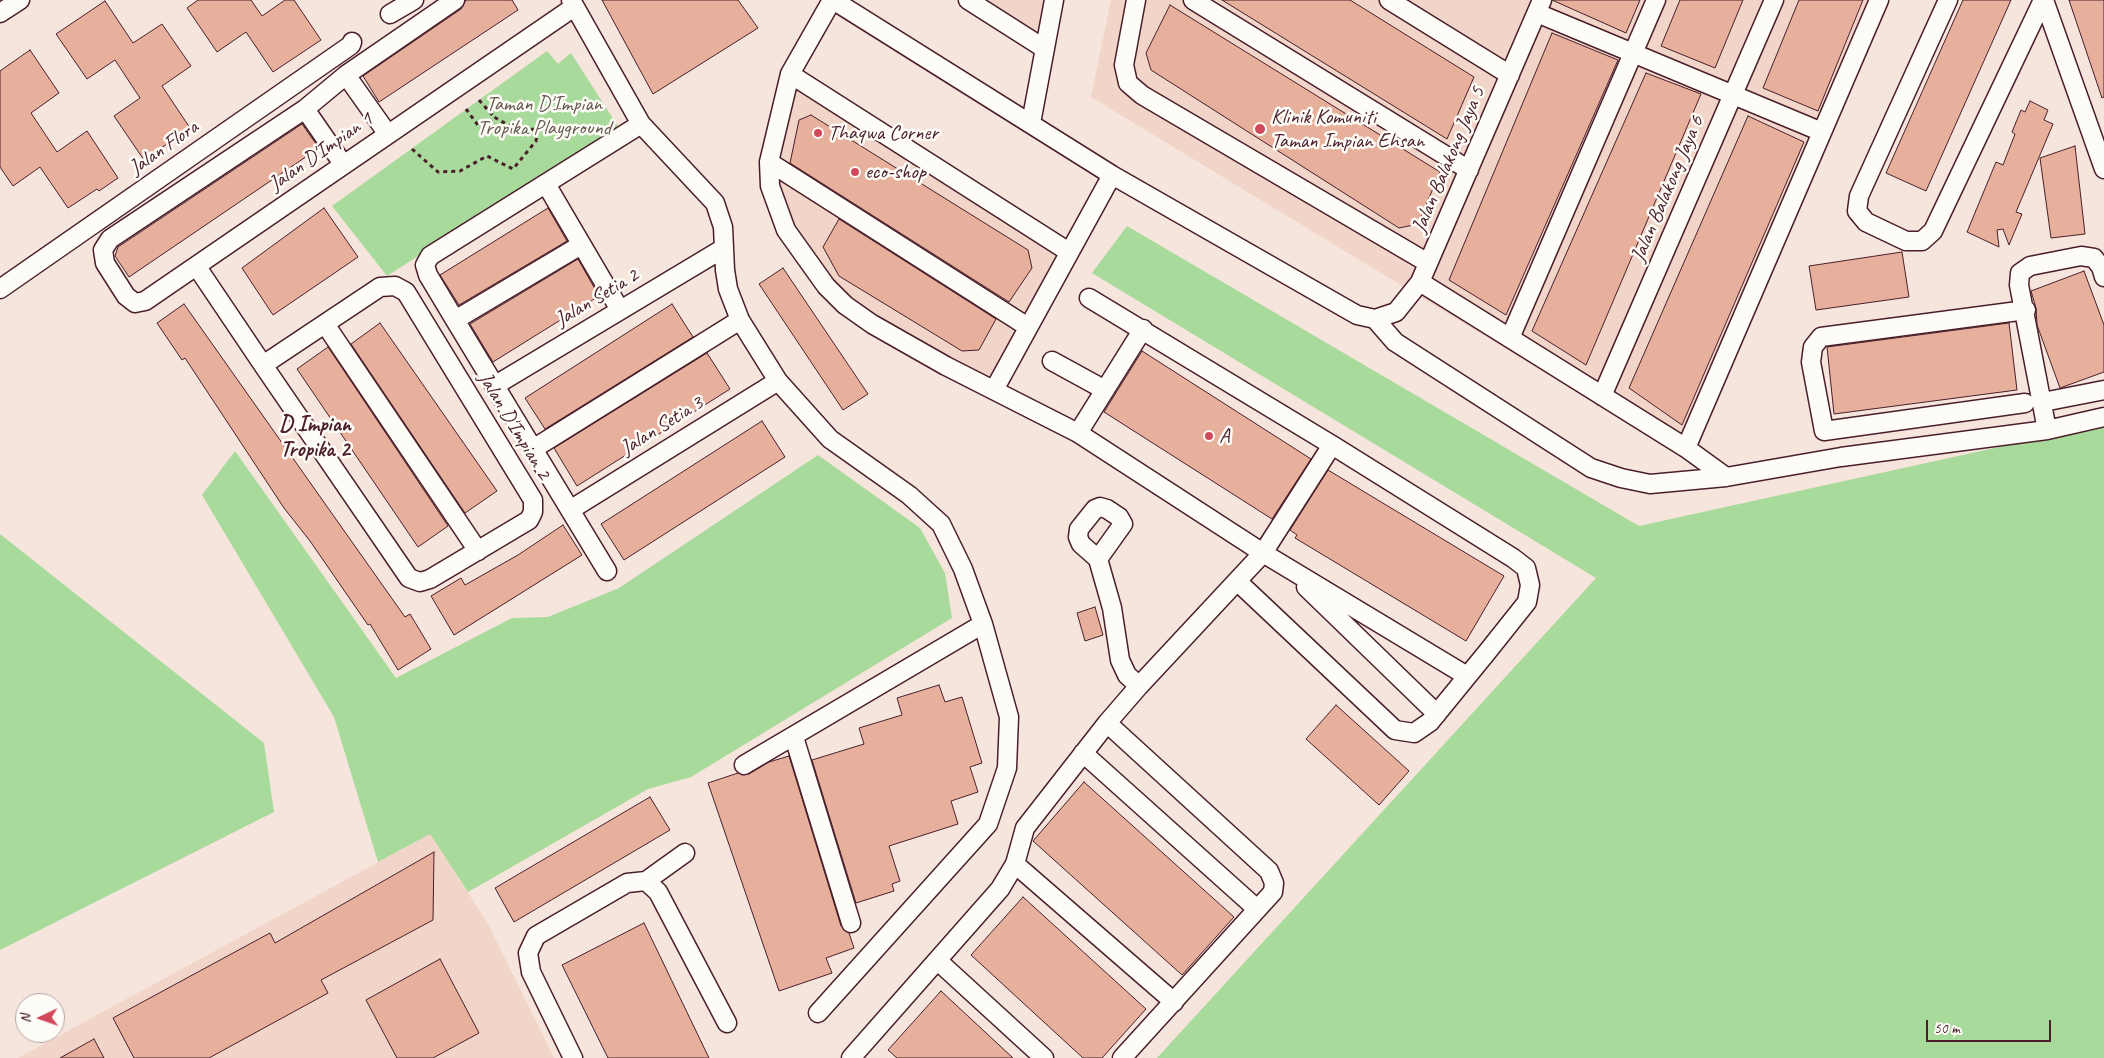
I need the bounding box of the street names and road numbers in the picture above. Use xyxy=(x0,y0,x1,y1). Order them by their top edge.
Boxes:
street label: Jalan Balakong Jaya 5 xyxy=(1407,83,1491,237)
street label: Jalan D'Impian 1 xyxy=(264,107,378,197)
street label: Jalan Balakong Jaya 6 xyxy=(1626,112,1710,266)
street label: Jalan Flora xyxy=(125,115,203,181)
street label: Jalan Setia 2 xyxy=(551,263,643,333)
street label: Jalan D'Impian 2 xyxy=(472,368,556,484)
street label: Jalan Setia 3 xyxy=(616,391,708,461)

